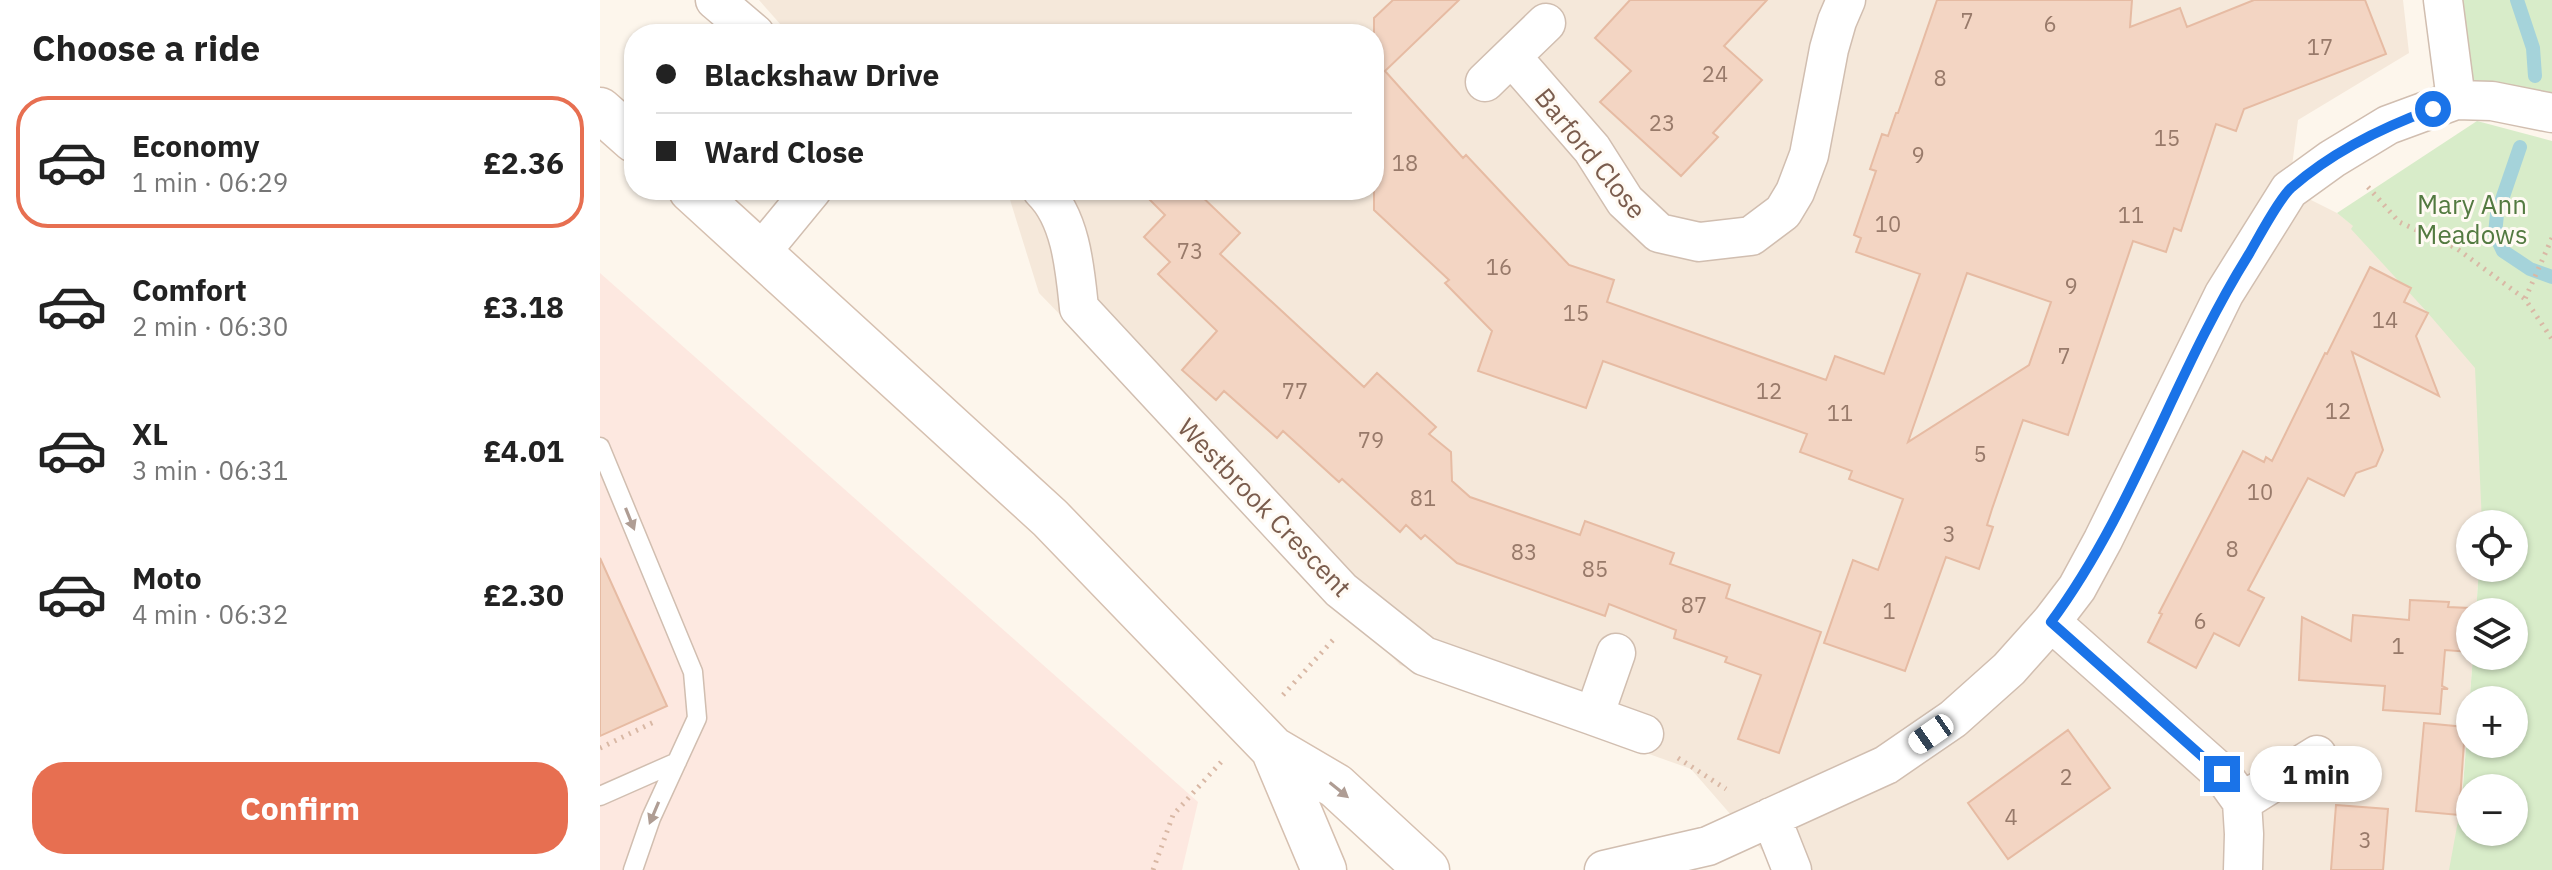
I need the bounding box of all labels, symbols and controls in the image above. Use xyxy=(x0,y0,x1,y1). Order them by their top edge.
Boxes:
house number: 7 xyxy=(1960,6,1974,35)
house number: 6 xyxy=(2043,9,2057,38)
text: Choose a ride xyxy=(32,24,260,71)
house number: 17 xyxy=(2307,32,2333,61)
text: Blackshaw Drive xyxy=(704,55,939,94)
house number: 24 xyxy=(1702,59,1728,88)
house number: 8 xyxy=(1933,63,1947,92)
street label: Barford Close xyxy=(1528,81,1654,225)
route start xyxy=(2415,91,2451,127)
house number: 23 xyxy=(1649,108,1675,137)
house number: 15 xyxy=(2154,123,2180,152)
icon: car xyxy=(36,126,108,198)
text: Economy xyxy=(132,126,260,165)
text: Ward Close xyxy=(704,132,864,171)
house number: 9 xyxy=(1911,140,1925,169)
text: £2.36 xyxy=(483,143,564,182)
house number: 18 xyxy=(1392,148,1418,177)
text: 1 min · 06:29 xyxy=(132,165,288,199)
park label: Mary Ann Meadows xyxy=(2416,187,2528,251)
house number: 11 xyxy=(2118,200,2144,229)
house number: 10 xyxy=(1875,209,1901,238)
house number: 73 xyxy=(1177,236,1203,265)
house number: 16 xyxy=(1486,252,1512,281)
icon: car xyxy=(36,270,108,342)
text: Comfort xyxy=(132,270,247,309)
house number: 9 xyxy=(2064,271,2078,300)
text: £3.18 xyxy=(483,287,564,326)
house number: 15 xyxy=(1563,298,1589,327)
house number: 14 xyxy=(2372,305,2398,334)
text: 2 min · 06:30 xyxy=(132,309,288,343)
house number: 7 xyxy=(2057,341,2071,370)
house number: 77 xyxy=(1282,376,1308,405)
house number: 12 xyxy=(1756,376,1782,405)
house number: 12 xyxy=(2325,396,2351,425)
house number: 11 xyxy=(1827,398,1853,427)
street label: Westbrook Crescent xyxy=(1171,410,1359,604)
icon: car xyxy=(36,414,108,486)
text: XL xyxy=(132,414,168,453)
house number: 79 xyxy=(1358,425,1384,454)
text: £4.01 xyxy=(483,431,564,470)
house number: 5 xyxy=(1973,439,1987,468)
text: 3 min · 06:31 xyxy=(132,453,288,487)
house number: 10 xyxy=(2247,477,2273,506)
house number: 81 xyxy=(1410,483,1436,512)
one-way arrow xyxy=(623,507,636,531)
map controls xyxy=(2456,510,2528,846)
button: locate xyxy=(2456,510,2528,582)
house number: 3 xyxy=(1942,519,1956,548)
house number: 8 xyxy=(2225,534,2239,563)
house number: 83 xyxy=(1511,537,1537,566)
house number: 85 xyxy=(1582,554,1608,583)
icon: car xyxy=(36,558,108,630)
text: Moto xyxy=(132,558,202,597)
text: £2.30 xyxy=(483,575,564,614)
house number: 87 xyxy=(1681,590,1707,619)
house number: 1 xyxy=(1882,596,1896,625)
text: 4 min · 06:32 xyxy=(132,597,288,631)
button: layers xyxy=(2456,598,2528,670)
house number: 6 xyxy=(2193,606,2207,635)
house number: 1 xyxy=(2391,631,2405,660)
button: + xyxy=(2456,686,2528,758)
car xyxy=(1904,710,1958,758)
callout: 1 min xyxy=(2250,746,2382,802)
route end xyxy=(2204,756,2240,792)
text: 1 min xyxy=(2282,757,2350,791)
button: Confirm xyxy=(32,762,568,854)
house number: 2 xyxy=(2059,762,2073,791)
button: − xyxy=(2456,774,2528,846)
one-way arrow xyxy=(1329,782,1349,798)
one-way arrow xyxy=(647,801,660,825)
house number: 4 xyxy=(2004,802,2018,831)
house number: 3 xyxy=(2358,825,2372,854)

